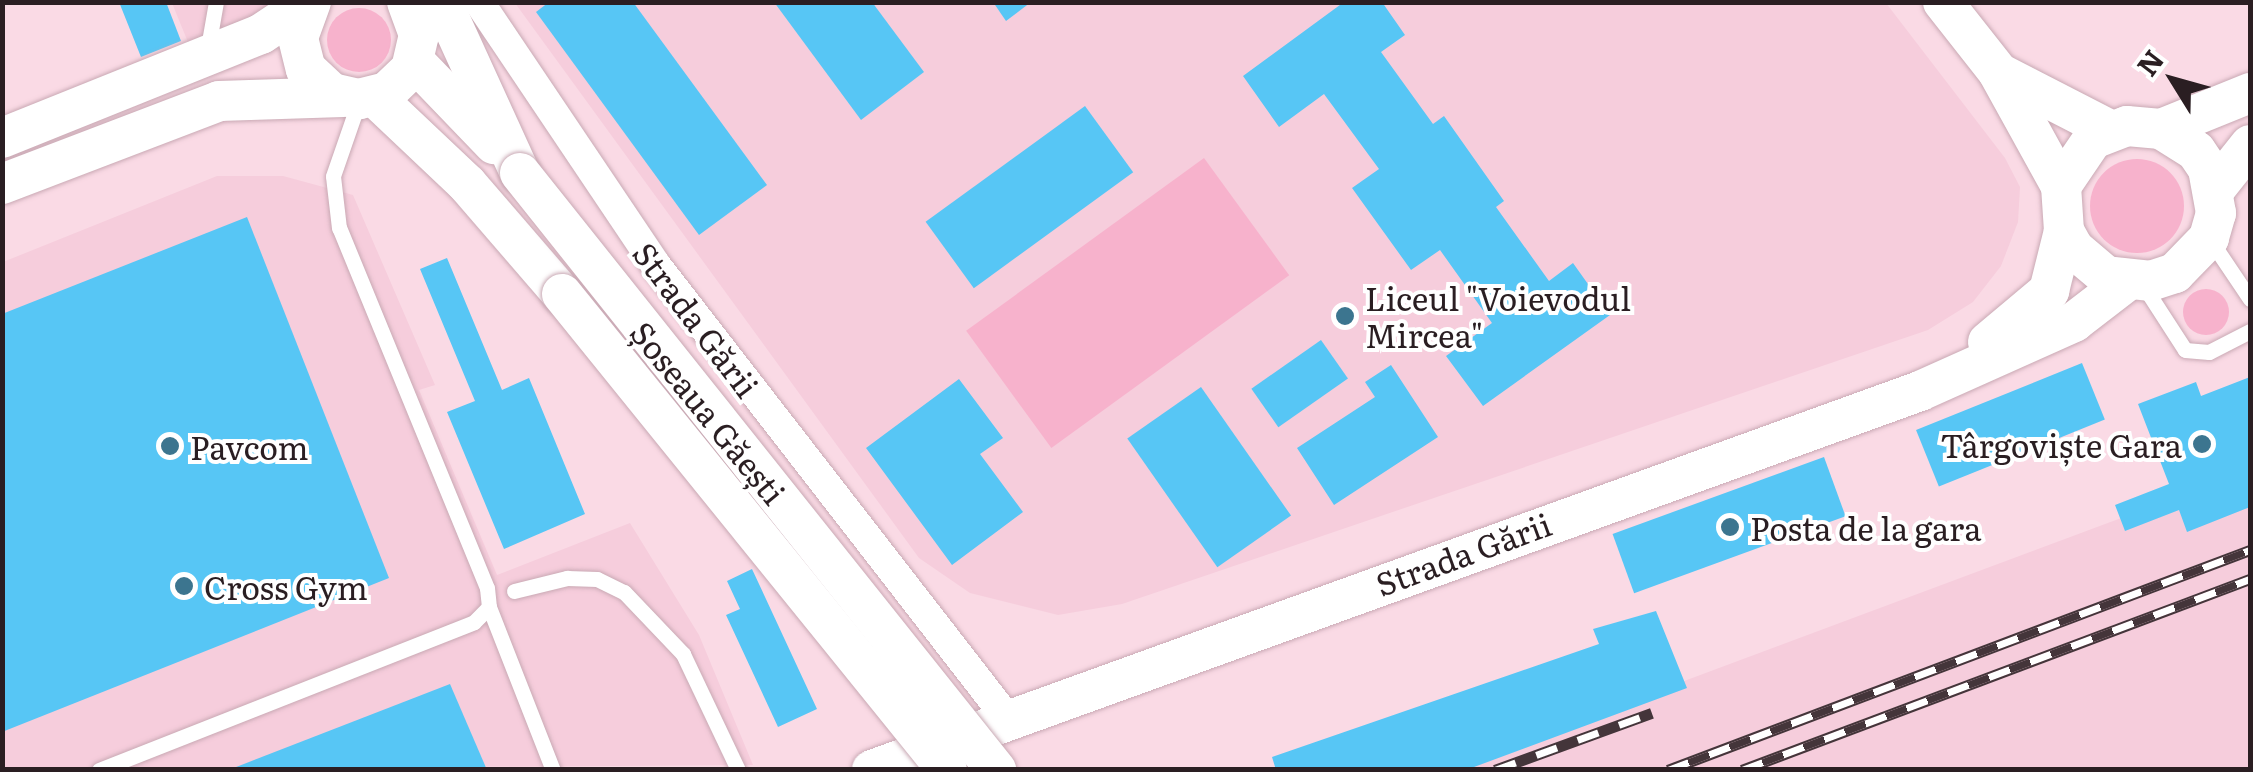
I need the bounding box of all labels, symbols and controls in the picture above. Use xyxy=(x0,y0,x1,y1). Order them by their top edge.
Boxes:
north arrow xyxy=(2123,30,2223,130)
text: N xyxy=(2125,40,2173,84)
street label: Strada Gării xyxy=(626,234,768,404)
place label: Liceul "Voievodul Mircea" xyxy=(1365,279,1631,354)
marker: Liceul "Voievodul Mircea" xyxy=(1334,305,1356,327)
street label: Șoseaua Găești xyxy=(624,313,794,511)
place label: Târgoviște Gara xyxy=(1940,425,2182,463)
place label: Pavcom xyxy=(190,427,309,465)
marker: Târgoviște Gara xyxy=(2191,433,2213,455)
marker: Pavcom xyxy=(159,435,181,457)
street label: Strada Gării xyxy=(1370,504,1556,602)
place label: Posta de la gara xyxy=(1750,508,1981,546)
marker: Posta de la gara xyxy=(1719,516,1741,538)
place label: Cross Gym xyxy=(204,567,368,605)
marker: Cross Gym xyxy=(173,575,195,597)

